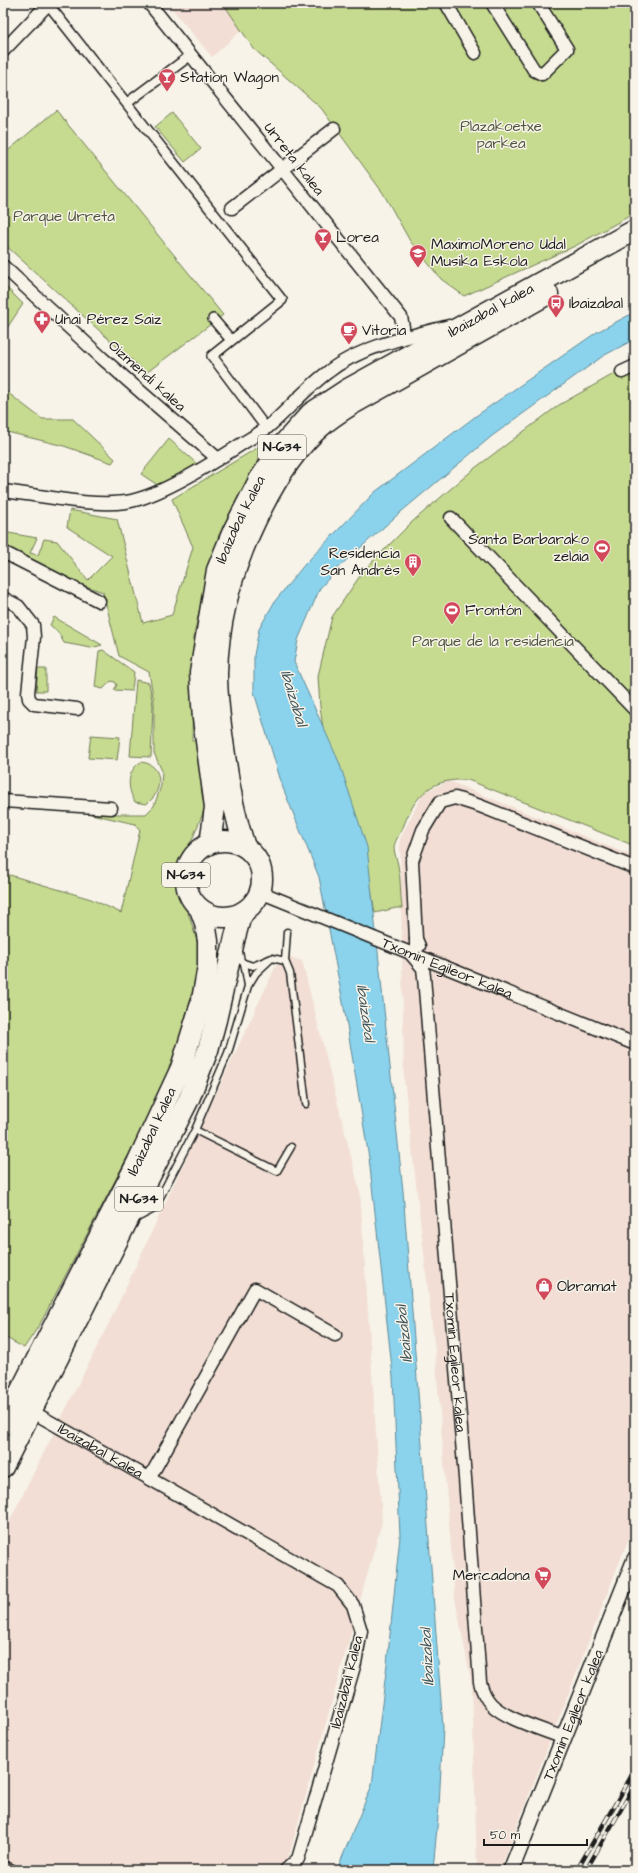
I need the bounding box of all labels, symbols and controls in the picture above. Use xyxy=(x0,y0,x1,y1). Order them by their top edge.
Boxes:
bar icon: Station Wagon xyxy=(157,67,177,92)
place label: Station Wagon xyxy=(180,67,280,89)
park label: Plazakoetxe parkea xyxy=(460,116,542,154)
street label: Urreta kalea xyxy=(259,118,330,200)
park label: Parque Urreta xyxy=(13,206,115,227)
bar icon: Lorea xyxy=(313,227,333,252)
place label: Lorea xyxy=(336,227,379,248)
place label: MaximoMoreno Udal Musika Eskola xyxy=(431,234,566,272)
school or university icon: MaximoMoreno Udal Musika Eskola xyxy=(408,243,428,268)
street label: Ibaizabal kalea xyxy=(444,278,538,342)
bus stop icon: Ibaizabal xyxy=(546,293,566,318)
place label: Ibaizabal xyxy=(569,293,623,314)
pharmacy icon: Unai Pérez Saiz xyxy=(32,309,52,334)
place label: Unai Pérez Saiz xyxy=(55,309,162,330)
cafe icon: Vitoria xyxy=(339,320,359,345)
place label: Vitoria xyxy=(362,320,407,341)
street label: Oizmendi kalea xyxy=(104,335,191,417)
road number: N-634 xyxy=(258,435,306,459)
street label: Ibaizabal kalea xyxy=(210,472,270,567)
place label: Santa Barbarako zelaia xyxy=(468,529,590,567)
sports icon: Santa Barbarako zelaia xyxy=(592,538,612,563)
place label: Residencia San Andrés xyxy=(321,543,400,581)
building icon: Residencia San Andrés xyxy=(403,552,423,577)
sports icon: Frontón xyxy=(442,600,462,625)
place label: Frontón xyxy=(465,600,522,621)
park label: Parque de la residencia xyxy=(412,631,574,652)
water label: Ibaizabal xyxy=(275,667,314,731)
road number: N-634 xyxy=(162,863,210,887)
street label: Txomin Egileor kalea xyxy=(379,932,516,1004)
water label: Ibaizabal xyxy=(351,983,381,1046)
street label: Ibaizabal kalea xyxy=(122,1084,181,1179)
road number: N-634 xyxy=(115,1187,163,1211)
shop icon: Obramat xyxy=(534,1276,554,1301)
place label: Obramat xyxy=(557,1276,617,1297)
street label: Txomin Egileor kalea xyxy=(439,1292,472,1433)
water label: Ibaizabal xyxy=(390,1302,418,1364)
street label: Ibaizabal kalea xyxy=(54,1418,147,1483)
place label: Mercadona xyxy=(453,1565,530,1586)
supermarket icon: Mercadona xyxy=(533,1565,553,1590)
water label: Ibaizabal xyxy=(414,1625,439,1686)
street label: Ibaizabal kalea xyxy=(325,1633,369,1731)
street label: Txomin Egileor kalea xyxy=(537,1646,609,1784)
scale bar xyxy=(484,1821,587,1847)
text: 50 m xyxy=(490,1827,521,1844)

